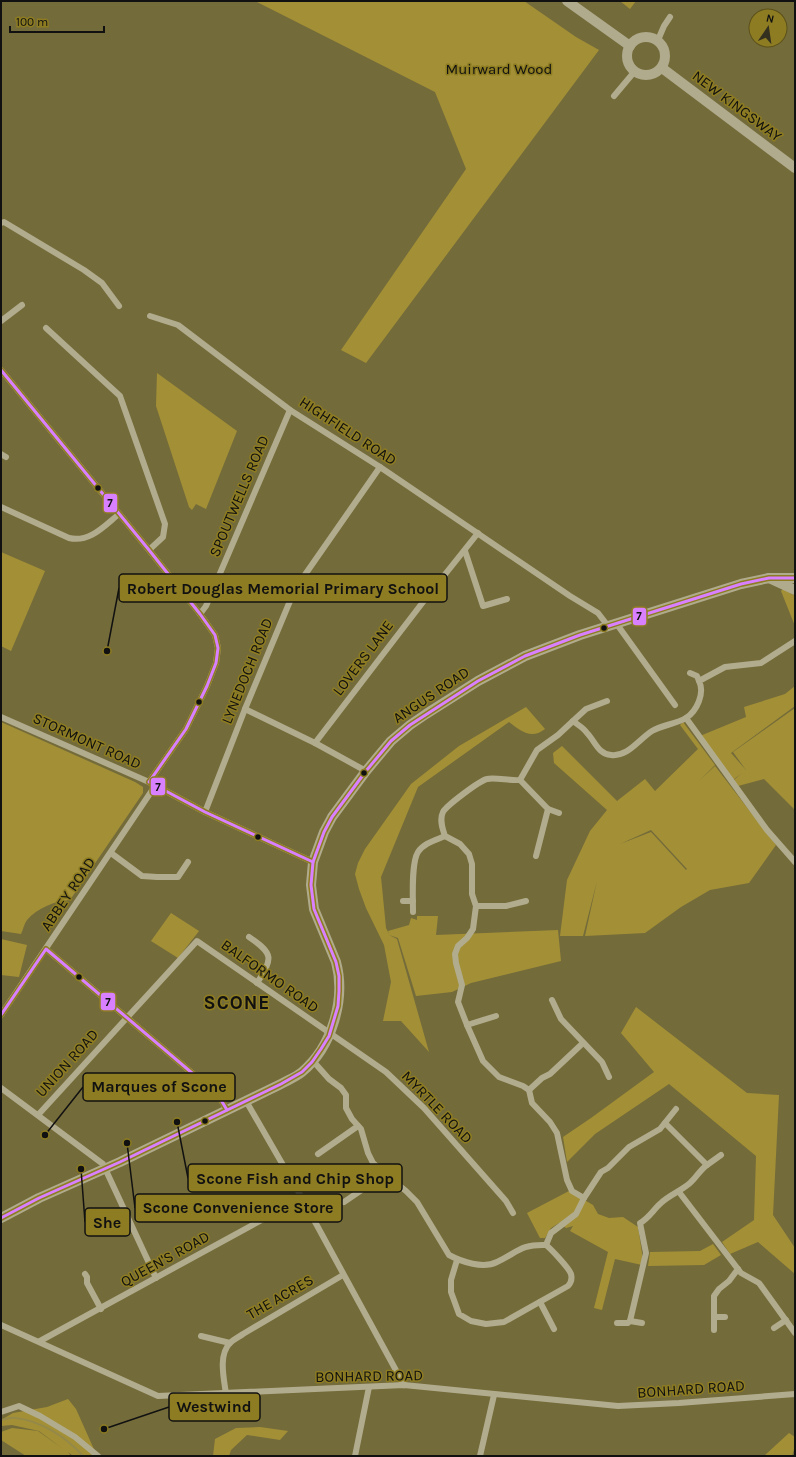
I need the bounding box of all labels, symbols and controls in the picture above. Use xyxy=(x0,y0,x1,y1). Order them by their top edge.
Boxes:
scale bar xyxy=(10,8,104,34)
north arrow xyxy=(748,8,788,48)
text: N xyxy=(765,12,775,26)
text: 100 m xyxy=(16,15,48,29)
park label: Muirward Wood xyxy=(446,60,552,78)
street label: NEW KINGSWAY xyxy=(689,67,786,146)
street label: HIGHFIELD ROAD xyxy=(296,393,400,469)
street label: SPOUTWELLS ROAD xyxy=(205,433,273,559)
unlabelled marker xyxy=(93,483,103,493)
line badge: 7 xyxy=(103,493,118,513)
text: 7 xyxy=(107,497,113,510)
callout: Robert Douglas Memorial Primary School xyxy=(119,574,447,602)
text: Robert Douglas Memorial Primary School xyxy=(127,579,439,598)
line badge: 7 xyxy=(632,607,647,626)
text: 7 xyxy=(636,610,642,623)
street label: LYNEDOCH ROAD xyxy=(218,615,276,727)
street label: LOVERS LANE xyxy=(329,617,397,699)
unlabelled marker xyxy=(599,623,609,633)
street label: ANGUS ROAD xyxy=(389,663,473,727)
unlabelled marker xyxy=(194,697,204,707)
street label: STORMONT ROAD xyxy=(30,709,144,773)
unlabelled marker xyxy=(359,768,369,778)
line badge: 7 xyxy=(150,777,166,796)
text: 7 xyxy=(155,781,161,794)
unlabelled marker xyxy=(253,832,263,842)
street label: ABBEY ROAD xyxy=(37,854,99,934)
street label: BALFORMO ROAD xyxy=(218,936,322,1016)
unlabelled marker xyxy=(74,972,84,982)
line badge: 7 xyxy=(100,992,116,1011)
district label: SCONE xyxy=(204,992,270,1014)
text: 7 xyxy=(105,996,111,1009)
street label: UNION ROAD xyxy=(32,1025,102,1101)
street label: MYRTLE ROAD xyxy=(398,1067,476,1147)
callout: Marques of Scone xyxy=(83,1073,235,1101)
text: Marques of Scone xyxy=(91,1077,227,1096)
unlabelled marker xyxy=(200,1116,210,1126)
callout: Scone Fish and Chip Shop xyxy=(188,1164,402,1192)
text: Scone Fish and Chip Shop xyxy=(196,1169,394,1188)
callout: Scone Convenience Store xyxy=(135,1194,342,1222)
text: Scone Convenience Store xyxy=(142,1198,334,1217)
callout: She xyxy=(85,1208,130,1236)
text: She xyxy=(93,1213,121,1232)
street label: QUEEN'S ROAD xyxy=(117,1227,213,1291)
street label: THE ACRES xyxy=(243,1271,317,1323)
street label: BONHARD ROAD xyxy=(315,1366,423,1386)
street label: BONHARD ROAD xyxy=(637,1376,745,1402)
callout: Westwind xyxy=(169,1393,260,1421)
text: Westwind xyxy=(177,1397,251,1416)

